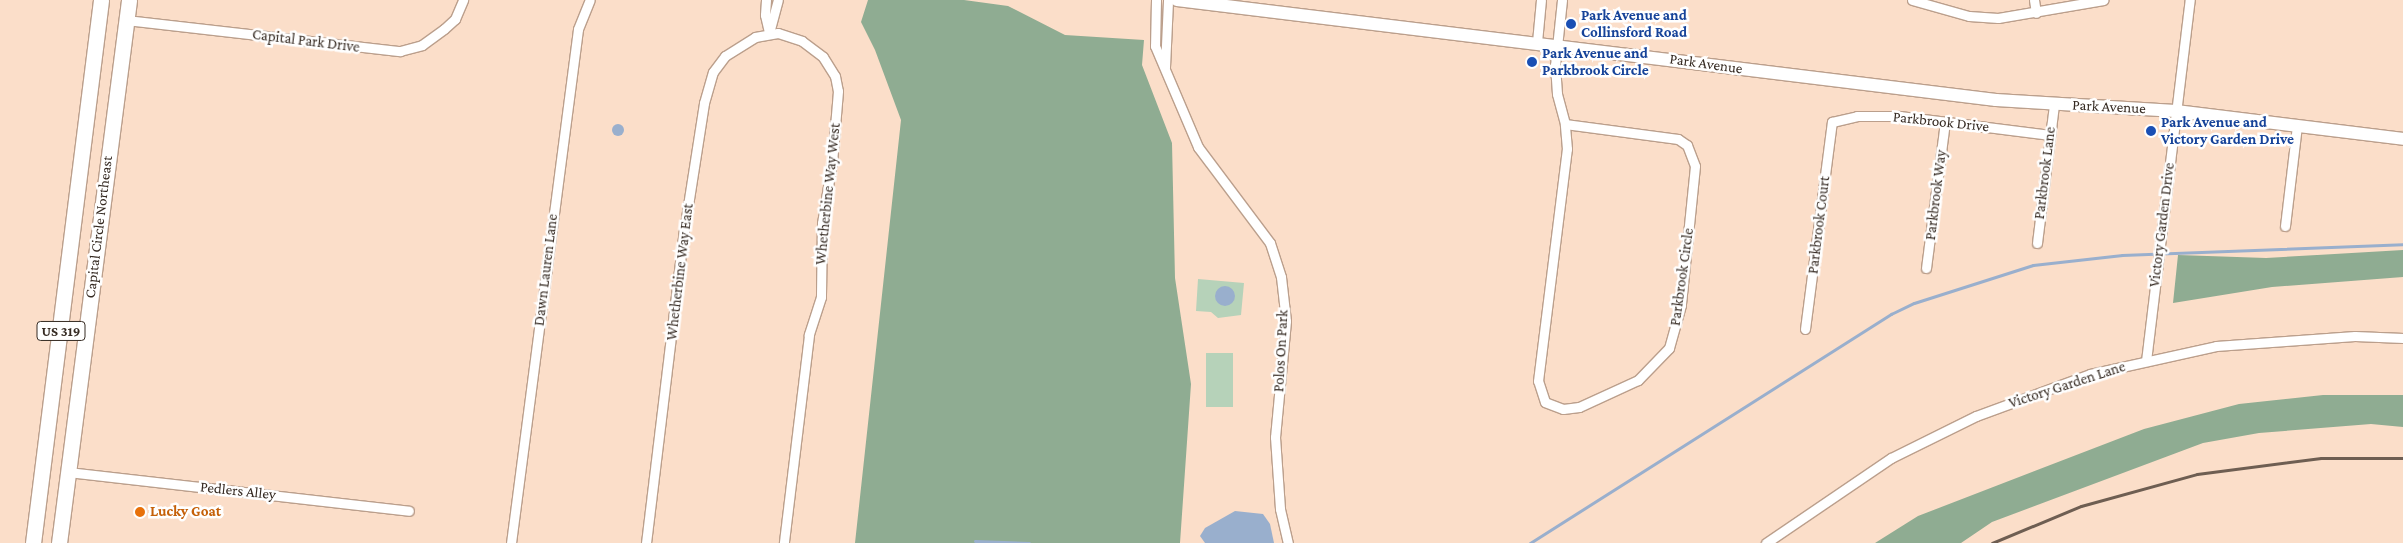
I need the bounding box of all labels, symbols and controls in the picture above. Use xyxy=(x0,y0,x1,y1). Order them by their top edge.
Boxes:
place label: Park Avenue and Collinsford Road xyxy=(1581,6,1687,41)
marker: Park Avenue and Collinsford Road xyxy=(1565,18,1577,30)
street label: Capital Park Drive xyxy=(251,25,361,57)
place label: Park Avenue and Parkbrook Circle xyxy=(1542,44,1649,79)
street label: Park Avenue xyxy=(1668,50,1744,78)
marker: Park Avenue and Parkbrook Circle xyxy=(1526,56,1538,68)
street label: Park Avenue xyxy=(2072,96,2146,118)
street label: Parkbrook Drive xyxy=(1892,108,1990,136)
place label: Park Avenue and Victory Garden Drive xyxy=(2161,113,2294,148)
street label: Whetherbine Way West xyxy=(812,122,844,266)
marker: Park Avenue and Victory Garden Drive xyxy=(2145,125,2157,137)
street label: Parkbrook Lane xyxy=(2030,126,2060,220)
street label: Parkbrook Way xyxy=(1922,149,1950,241)
street label: Capital Circle Northeast xyxy=(81,155,117,299)
street label: Victory Garden Drive xyxy=(2145,162,2179,288)
street label: Parkbrook Court xyxy=(1804,175,1834,275)
street label: Whetherbine Way East xyxy=(663,202,697,342)
street label: Dawn Lauren Lane xyxy=(530,213,562,327)
street label: Parkbrook Circle xyxy=(1666,227,1698,327)
street label: Polos On Park xyxy=(1270,309,1292,393)
road number: US 319 xyxy=(36,320,86,342)
street label: Victory Garden Lane xyxy=(2006,358,2128,412)
street label: Pedlers Alley xyxy=(199,478,277,504)
place label: Lucky Goat xyxy=(150,503,221,521)
marker: Lucky Goat xyxy=(134,506,146,518)

